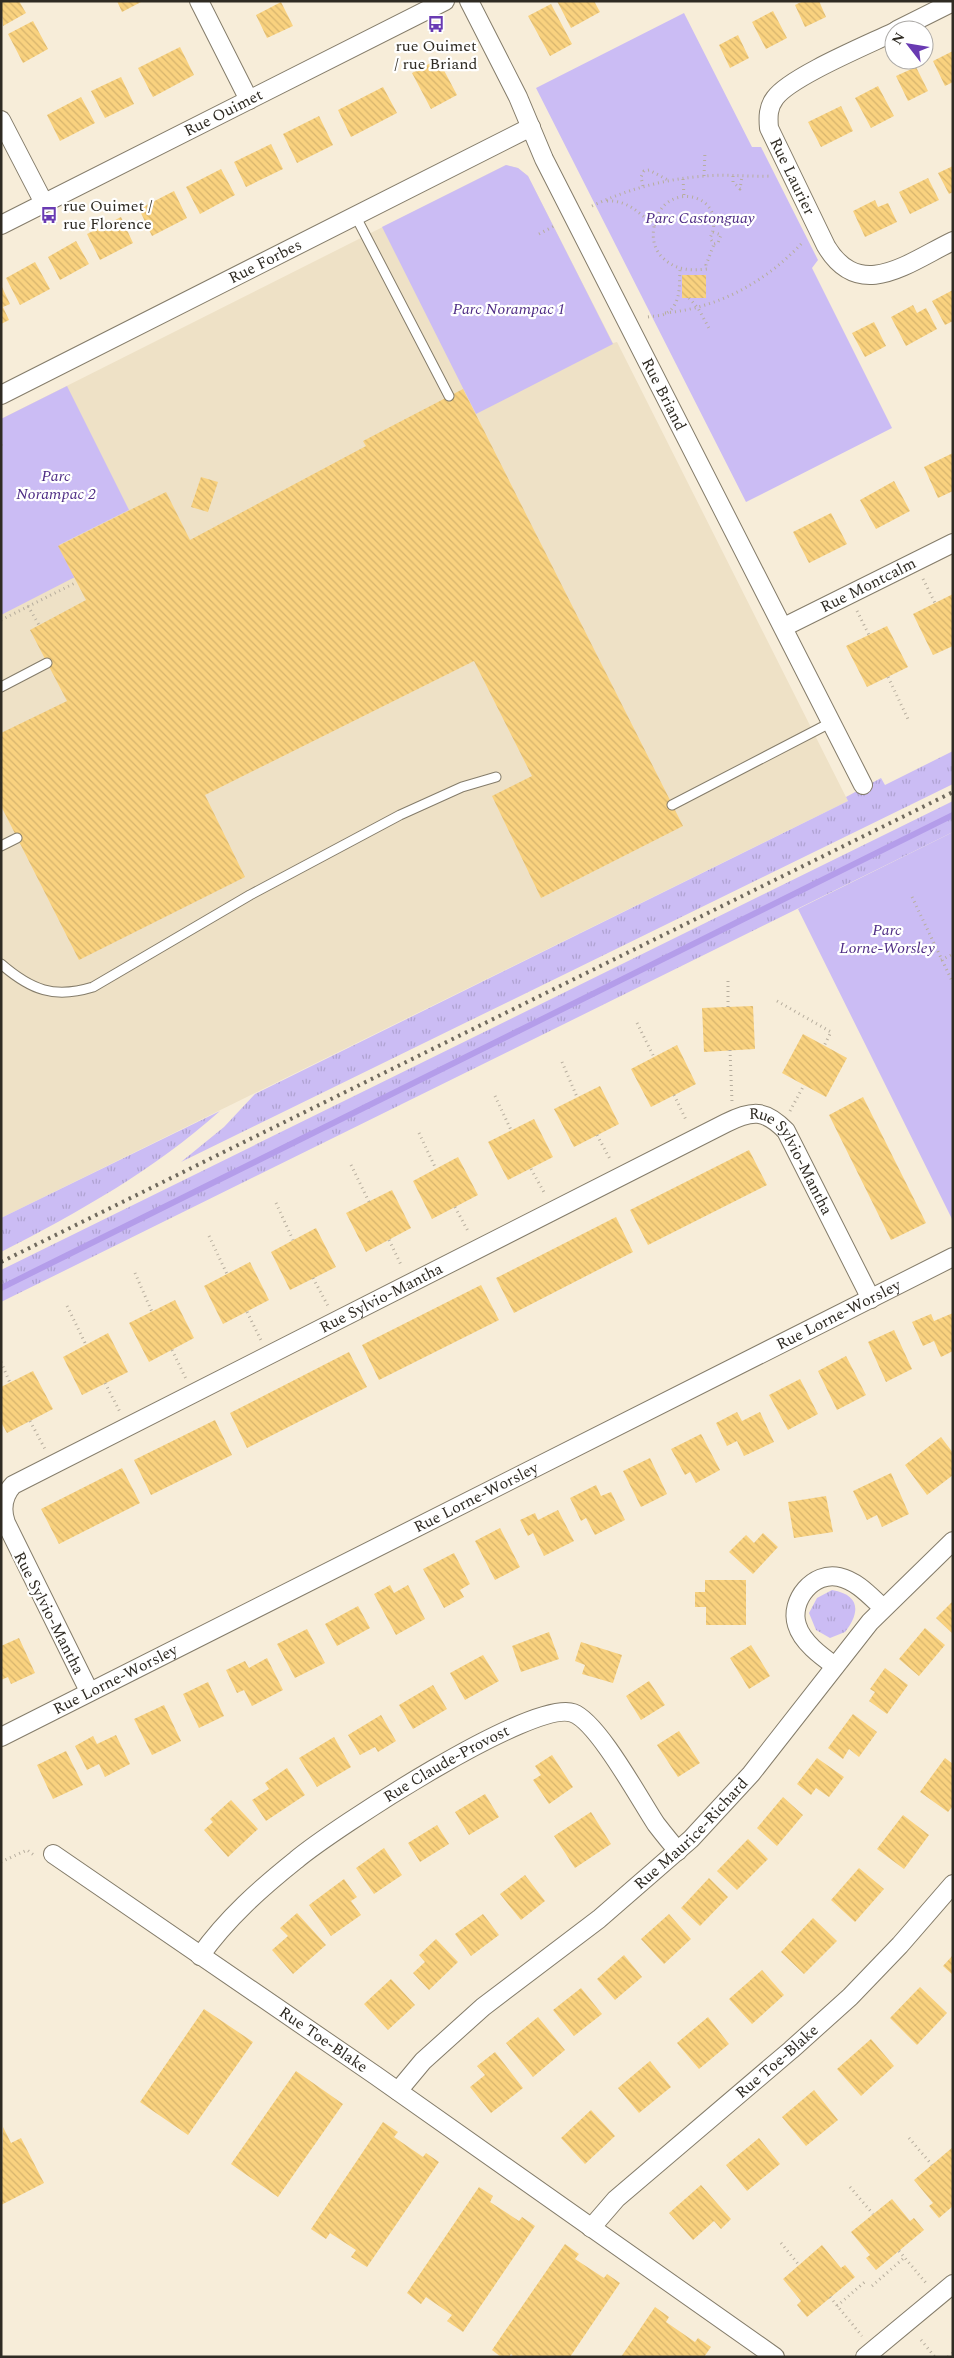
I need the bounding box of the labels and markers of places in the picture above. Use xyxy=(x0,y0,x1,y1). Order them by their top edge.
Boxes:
bus stop icon: rue Ouimet / rue Briand xyxy=(426,14,446,34)
place label: rue Ouimet / rue Briand xyxy=(394,34,478,76)
place label: rue Ouimet / rue Florence xyxy=(63,194,152,236)
bus stop icon: rue Ouimet / rue Florence xyxy=(39,205,59,225)

